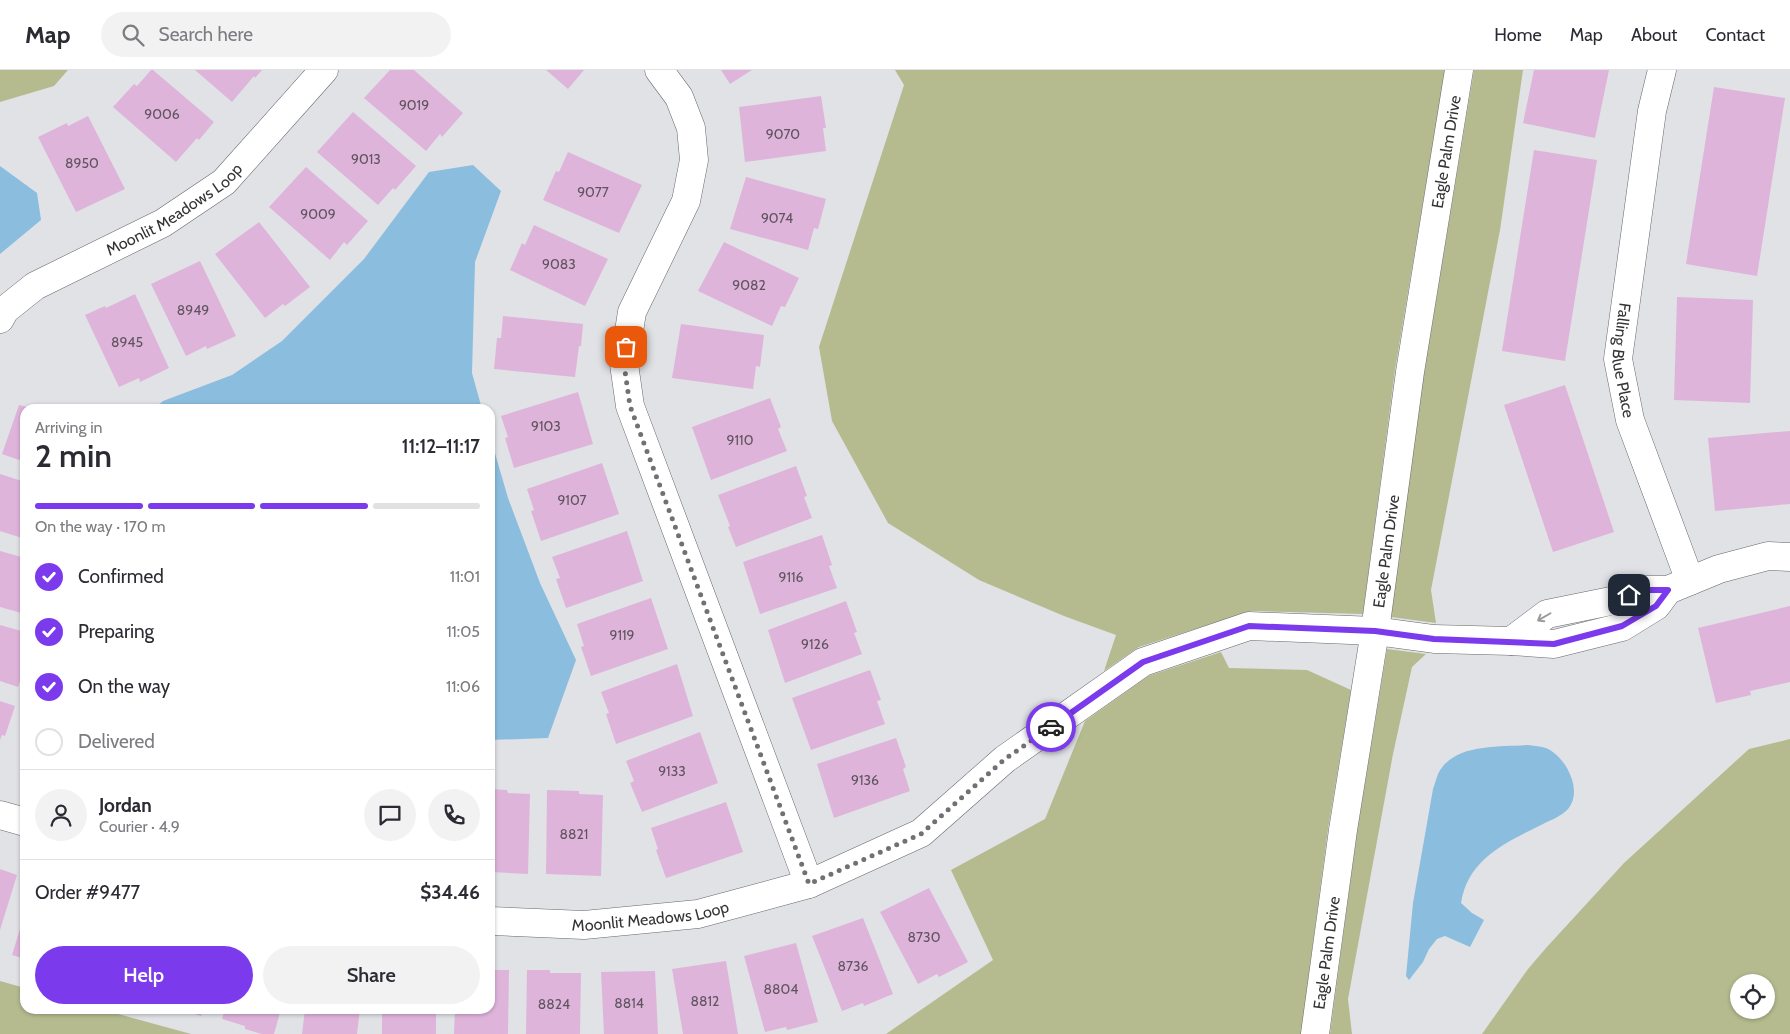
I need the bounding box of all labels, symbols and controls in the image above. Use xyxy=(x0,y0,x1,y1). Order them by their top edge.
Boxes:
search box xyxy=(101,12,451,57)
text: Map xyxy=(25,20,71,49)
icon: search xyxy=(119,21,147,49)
text: Search here xyxy=(159,23,253,46)
text: Home xyxy=(1494,24,1542,46)
text: Map xyxy=(1570,24,1603,46)
text: About xyxy=(1631,24,1677,46)
text: Contact xyxy=(1705,24,1765,46)
street label: Eagle Palm Drive xyxy=(1428,94,1465,210)
house number: 9019 xyxy=(399,96,429,114)
house number: 9006 xyxy=(144,105,180,123)
house number: 9070 xyxy=(766,125,800,143)
house number: 9013 xyxy=(351,150,381,168)
house number: 8950 xyxy=(65,154,99,172)
street label: Moonlit Meadows Loop xyxy=(103,159,246,260)
house number: 9077 xyxy=(577,183,609,201)
house number: 9009 xyxy=(300,205,336,223)
house number: 9074 xyxy=(761,209,793,227)
house number: 9083 xyxy=(542,255,576,273)
house number: 9082 xyxy=(732,276,766,294)
house number: 8949 xyxy=(177,301,209,319)
street label: Falling Blue Place xyxy=(1608,302,1638,419)
pin xyxy=(605,326,647,368)
house number: 8945 xyxy=(111,333,143,351)
icon: bag xyxy=(612,333,640,361)
house number: 9103 xyxy=(531,417,561,435)
text: Arriving in xyxy=(35,418,102,437)
house number: 9110 xyxy=(727,431,754,449)
text: 11:12–11:17 xyxy=(402,435,480,458)
text: 2 min xyxy=(35,436,112,475)
house number: 9107 xyxy=(557,491,587,509)
street label: Eagle Palm Drive xyxy=(1369,493,1403,609)
text: On the way · 170 m xyxy=(35,517,166,536)
icon: check xyxy=(35,563,63,591)
text: Confirmed xyxy=(78,565,164,588)
text: 11:01 xyxy=(450,567,480,586)
house number: 9116 xyxy=(778,568,804,586)
pin xyxy=(1608,574,1650,616)
icon: home xyxy=(1615,581,1643,609)
one-way arrow xyxy=(1537,612,1552,622)
icon: check xyxy=(35,618,63,646)
text: Preparing xyxy=(78,620,154,643)
text: 11:05 xyxy=(446,622,480,641)
house number: 9119 xyxy=(609,626,635,644)
house number: 9126 xyxy=(801,635,829,653)
icon: check xyxy=(35,673,63,701)
text: On the way xyxy=(78,675,170,698)
text: 11:06 xyxy=(446,677,480,696)
courier xyxy=(1026,702,1076,752)
icon: car xyxy=(1037,713,1065,741)
text: Delivered xyxy=(78,730,155,753)
house number: 9133 xyxy=(658,762,686,780)
house number: 9136 xyxy=(851,771,879,789)
button: person xyxy=(35,789,87,841)
button: chat xyxy=(364,789,416,841)
button: phone xyxy=(428,789,480,841)
text: Jordan xyxy=(99,794,152,817)
text: Courier · 4.9 xyxy=(99,817,180,836)
house number: 8821 xyxy=(560,825,588,843)
text: Order #9477 xyxy=(35,881,140,904)
text: $34.46 xyxy=(420,881,480,904)
street label: Eagle Palm Drive xyxy=(1309,895,1344,1011)
street label: Moonlit Meadows Loop xyxy=(571,897,731,935)
house number: 8730 xyxy=(908,928,941,946)
button: Help xyxy=(35,946,253,1004)
button: Share xyxy=(263,946,480,1004)
house number: 8736 xyxy=(837,957,869,975)
map controls xyxy=(1730,974,1775,1019)
button: locate xyxy=(1730,974,1775,1019)
house number: 8804 xyxy=(764,980,798,998)
house number: 8812 xyxy=(691,992,719,1010)
house number: 8814 xyxy=(614,994,644,1012)
house number: 8824 xyxy=(538,995,570,1013)

